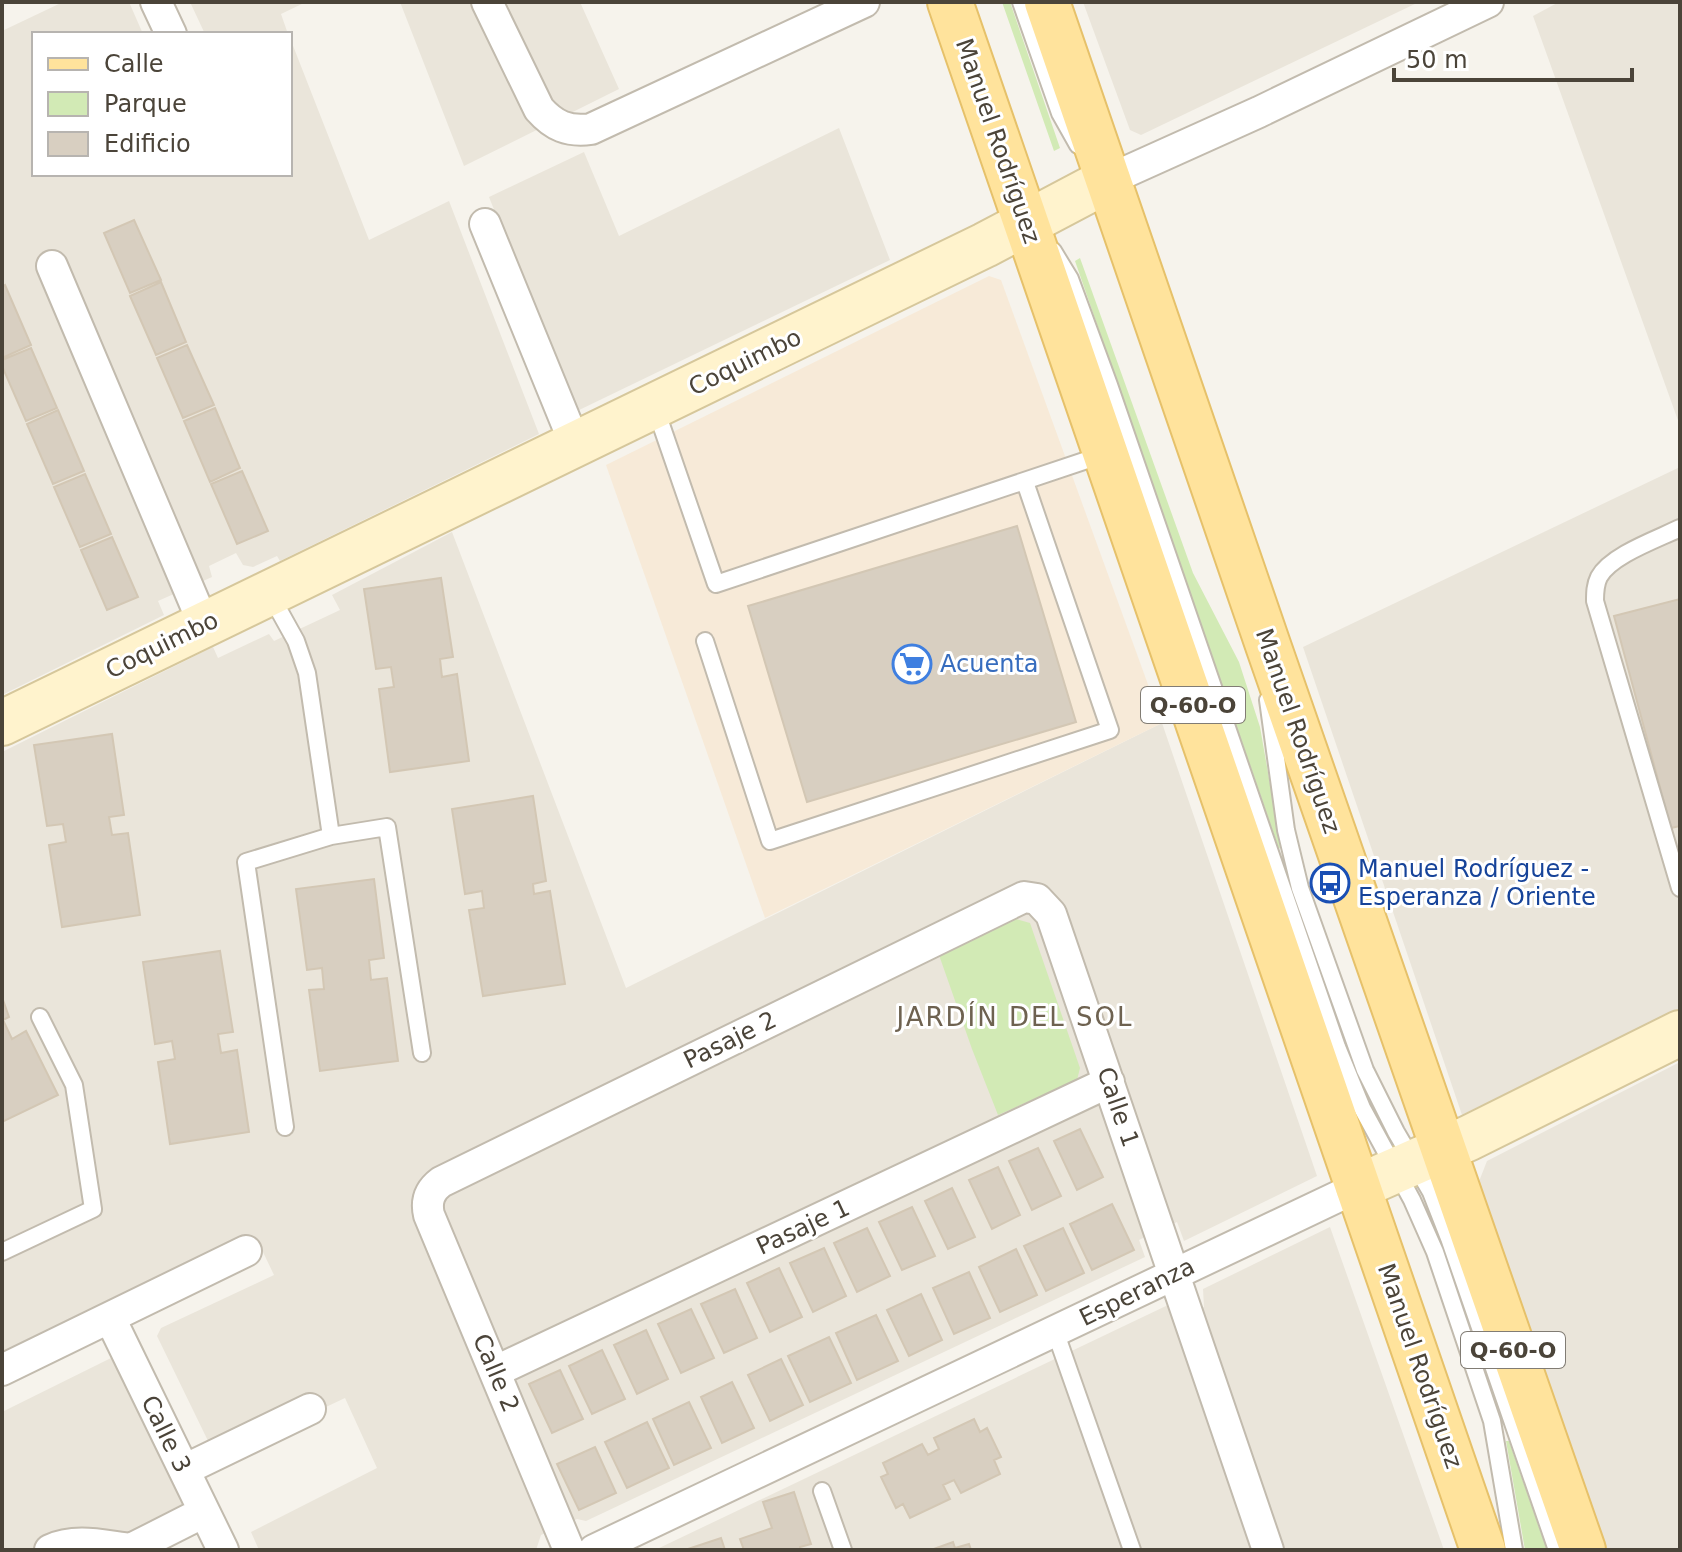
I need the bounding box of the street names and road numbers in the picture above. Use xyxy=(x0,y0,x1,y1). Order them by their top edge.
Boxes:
street label: Manuel Rodríguez xyxy=(950,35,1046,247)
street label: Coquimbo xyxy=(684,323,806,401)
street label: Coquimbo xyxy=(101,606,223,684)
street label: Manuel Rodríguez xyxy=(1250,625,1346,837)
road number: Q-60-O xyxy=(1141,687,1245,723)
street label: Pasaje 2 xyxy=(679,1006,781,1074)
street label: Calle 1 xyxy=(1091,1063,1145,1151)
street label: Pasaje 1 xyxy=(752,1193,854,1261)
street label: Esperanza xyxy=(1075,1252,1199,1332)
street label: Manuel Rodríguez xyxy=(1372,1260,1468,1472)
street label: Calle 2 xyxy=(467,1330,525,1416)
road number: Q-60-O xyxy=(1461,1332,1565,1368)
street label: Calle 3 xyxy=(135,1391,197,1477)

